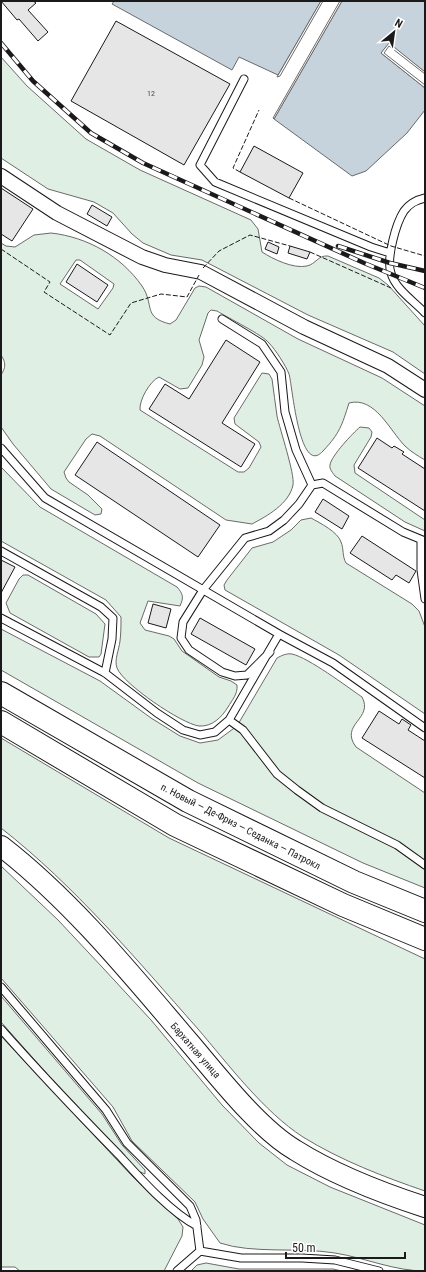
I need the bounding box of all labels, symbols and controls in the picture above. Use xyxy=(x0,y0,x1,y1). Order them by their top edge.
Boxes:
north arrow xyxy=(374,12,414,52)
text: N xyxy=(393,16,405,31)
house number: 12 xyxy=(147,89,155,98)
street label: п. Новый — Де-Фриз — Седанка — Патрокл xyxy=(159,780,323,872)
street label: Бархатная улица xyxy=(169,1020,223,1080)
scale bar xyxy=(286,1234,405,1260)
text: 50 m xyxy=(292,1241,316,1255)

